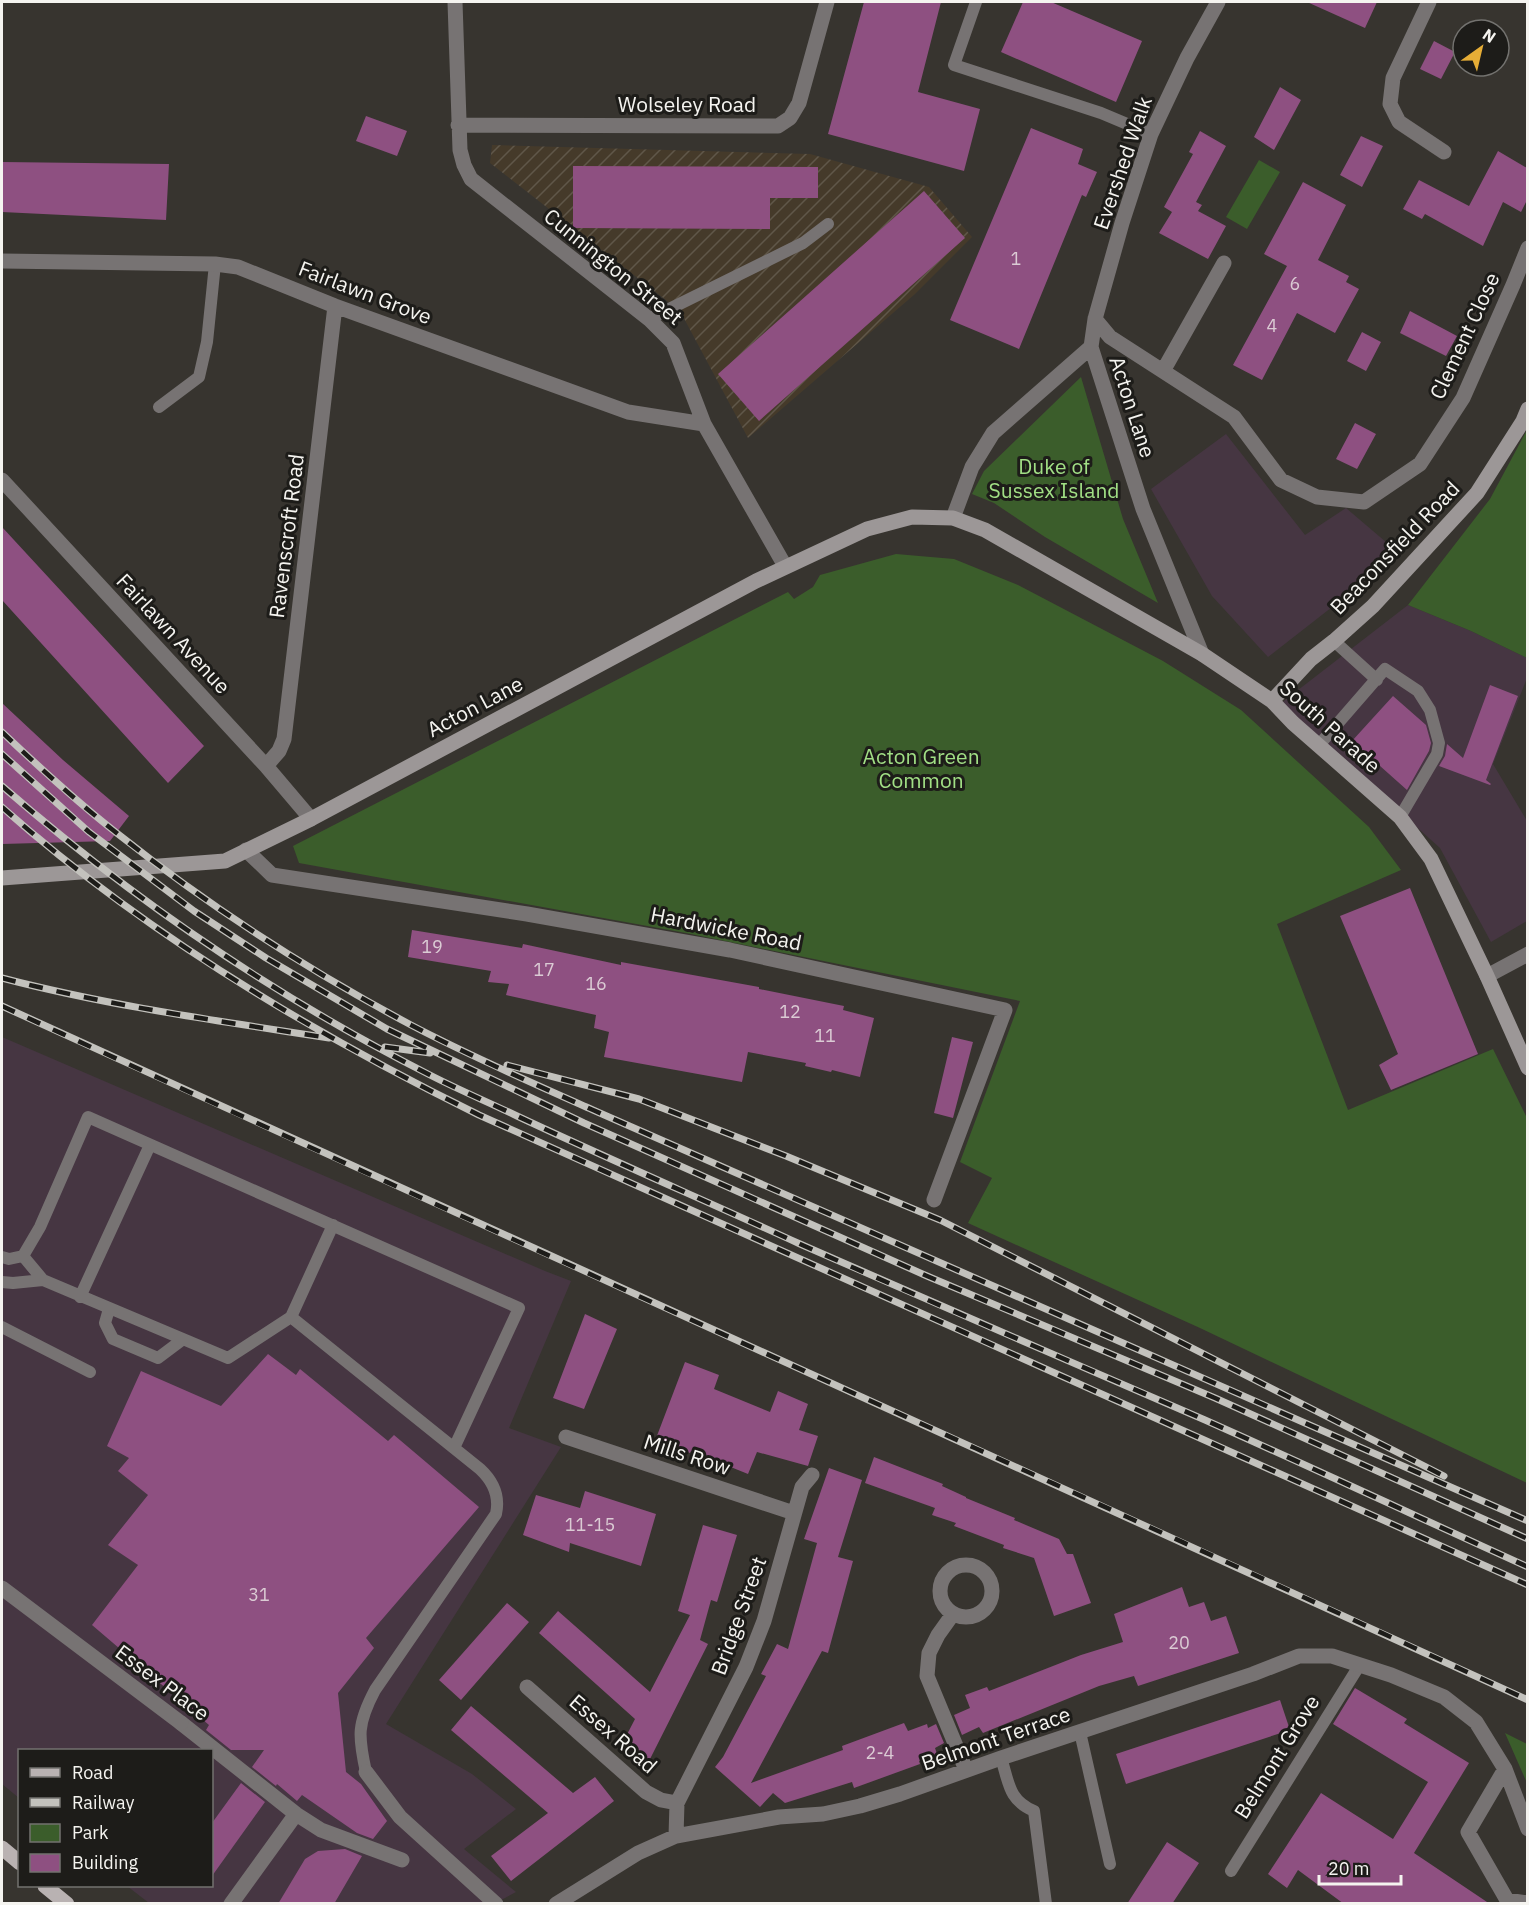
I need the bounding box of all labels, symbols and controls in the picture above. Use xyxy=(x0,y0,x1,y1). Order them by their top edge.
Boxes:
north arrow xyxy=(1451,18,1511,78)
text: N xyxy=(1479,24,1500,47)
street label: Wolseley Road xyxy=(618,90,756,118)
street label: Evershed Walk xyxy=(1086,92,1158,233)
street label: Cunnington Street xyxy=(539,202,689,331)
house number: 1 xyxy=(1011,247,1021,270)
street label: Fairlawn Grove xyxy=(295,254,436,330)
street label: Clement Close xyxy=(1423,268,1506,403)
house number: 6 xyxy=(1290,272,1300,295)
house number: 4 xyxy=(1267,314,1278,337)
street label: Acton Lane xyxy=(1103,352,1163,461)
street label: Ravenscroft Road xyxy=(262,452,310,620)
park label: Duke of Sussex Island xyxy=(989,452,1120,504)
street label: Beaconsfield Road xyxy=(1323,475,1465,620)
street label: Fairlawn Avenue xyxy=(111,567,237,700)
street label: Acton Lane xyxy=(422,669,528,743)
street label: South Parade xyxy=(1274,674,1387,779)
park label: Acton Green Common xyxy=(862,742,980,794)
street label: Hardwicke Road xyxy=(648,900,804,956)
house number: 19 xyxy=(421,935,443,958)
house number: 17 xyxy=(533,958,555,981)
house number: 16 xyxy=(585,972,607,995)
house number: 12 xyxy=(779,1000,801,1023)
house number: 11 xyxy=(814,1024,836,1047)
street label: Mills Row xyxy=(640,1427,734,1481)
house number: 11-15 xyxy=(565,1513,615,1536)
street label: Bridge Street xyxy=(704,1553,772,1679)
house number: 31 xyxy=(248,1583,270,1606)
house number: 20 xyxy=(1168,1631,1190,1654)
street label: Essex Place xyxy=(110,1638,215,1727)
street label: Essex Road xyxy=(564,1687,663,1779)
street label: Belmont Grove xyxy=(1227,1689,1325,1824)
street label: Belmont Terrace xyxy=(917,1699,1074,1777)
house number: 2-4 xyxy=(866,1741,895,1764)
legend xyxy=(18,1749,213,1887)
text: Road xyxy=(72,1761,113,1784)
text: Railway xyxy=(72,1791,134,1814)
text: Park xyxy=(72,1821,109,1844)
scale bar xyxy=(1319,1848,1402,1886)
text: Building xyxy=(72,1851,139,1874)
text: 20 m xyxy=(1328,1857,1370,1880)

